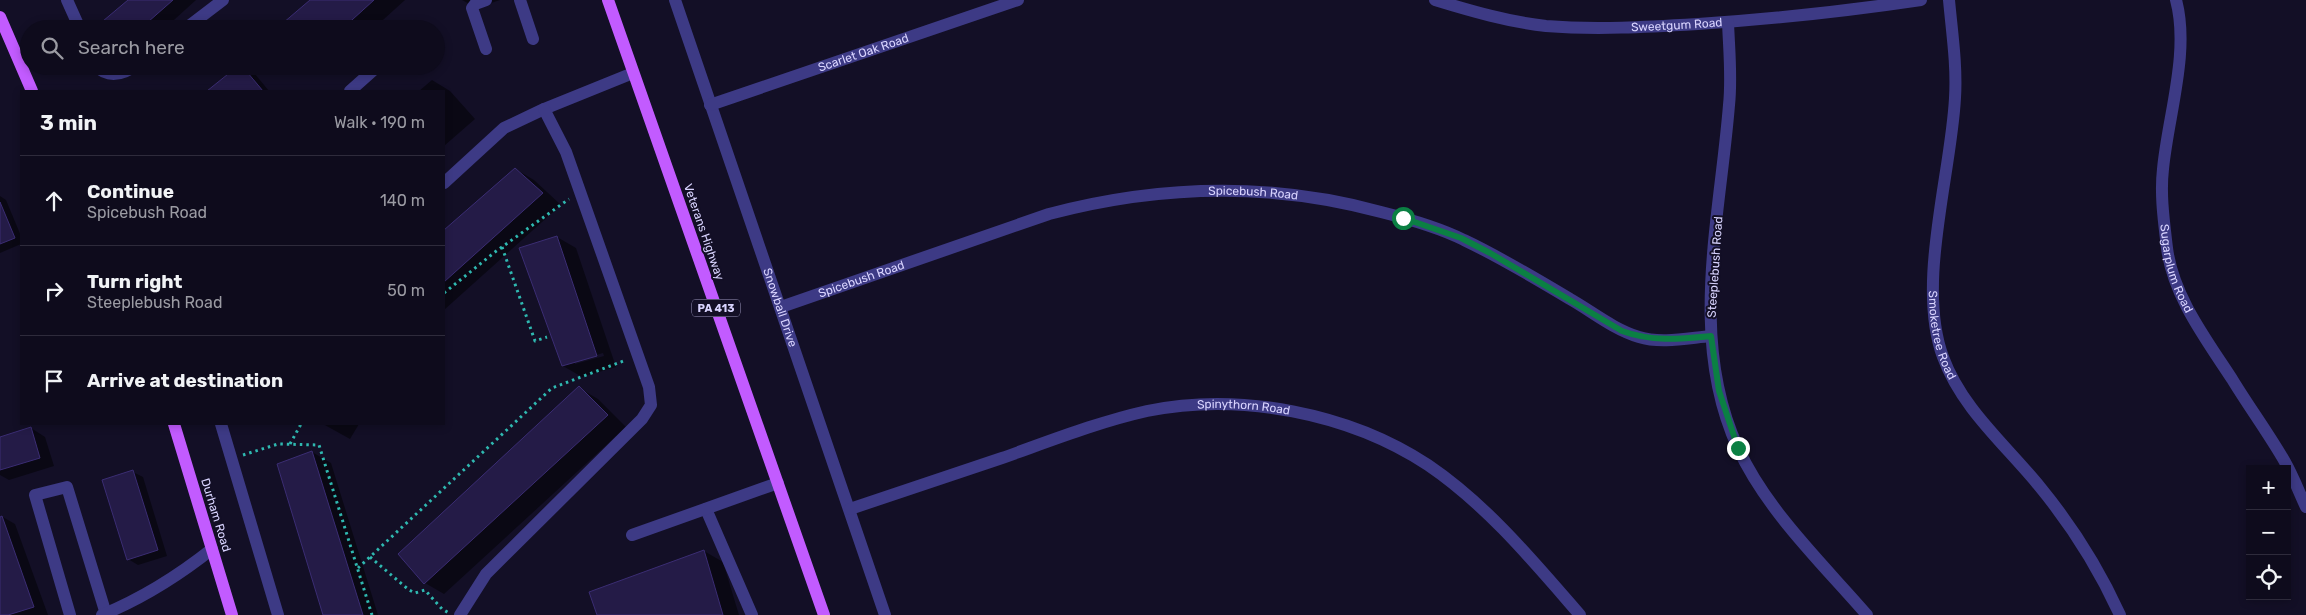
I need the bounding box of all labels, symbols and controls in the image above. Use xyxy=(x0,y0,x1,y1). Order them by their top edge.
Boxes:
street label: Sweetgum Road xyxy=(1631,15,1723,34)
search box xyxy=(20,20,445,75)
street label: Scarlet Oak Road xyxy=(816,31,910,75)
icon: search xyxy=(38,34,66,62)
text: Search here xyxy=(78,36,185,59)
text: 3 min xyxy=(40,110,97,135)
text: Walk · 190 m xyxy=(334,113,425,132)
text: Continue xyxy=(87,180,174,203)
street label: Veterans Highway xyxy=(681,182,727,282)
street label: Spicebush Road xyxy=(1208,184,1299,203)
icon: ahead xyxy=(40,187,68,215)
text: 140 m xyxy=(380,191,425,210)
text: Spicebush Road xyxy=(87,203,207,222)
route start xyxy=(1392,207,1415,230)
street label: Steeplebush Road xyxy=(1704,216,1726,318)
street label: Sugarplum Road xyxy=(2157,223,2196,315)
street label: Spicebush Road xyxy=(816,258,906,301)
street label: Snowball Drive xyxy=(760,266,800,349)
text: Turn right xyxy=(87,270,182,293)
icon: right xyxy=(40,277,68,305)
text: 50 m xyxy=(387,281,425,300)
street label: Smoketree Road xyxy=(1926,290,1959,382)
text: Steeplebush Road xyxy=(87,293,222,312)
road number: PA 413 xyxy=(692,300,740,316)
icon: arrive xyxy=(40,367,68,395)
text: Arrive at destination xyxy=(87,369,283,392)
street label: Spinythorn Road xyxy=(1197,397,1291,418)
route end xyxy=(1727,437,1750,460)
map controls xyxy=(2246,465,2291,600)
button: + xyxy=(2246,465,2291,510)
street label: Durham Road xyxy=(198,477,234,553)
button: − xyxy=(2246,510,2291,555)
button: locate xyxy=(2246,555,2291,600)

